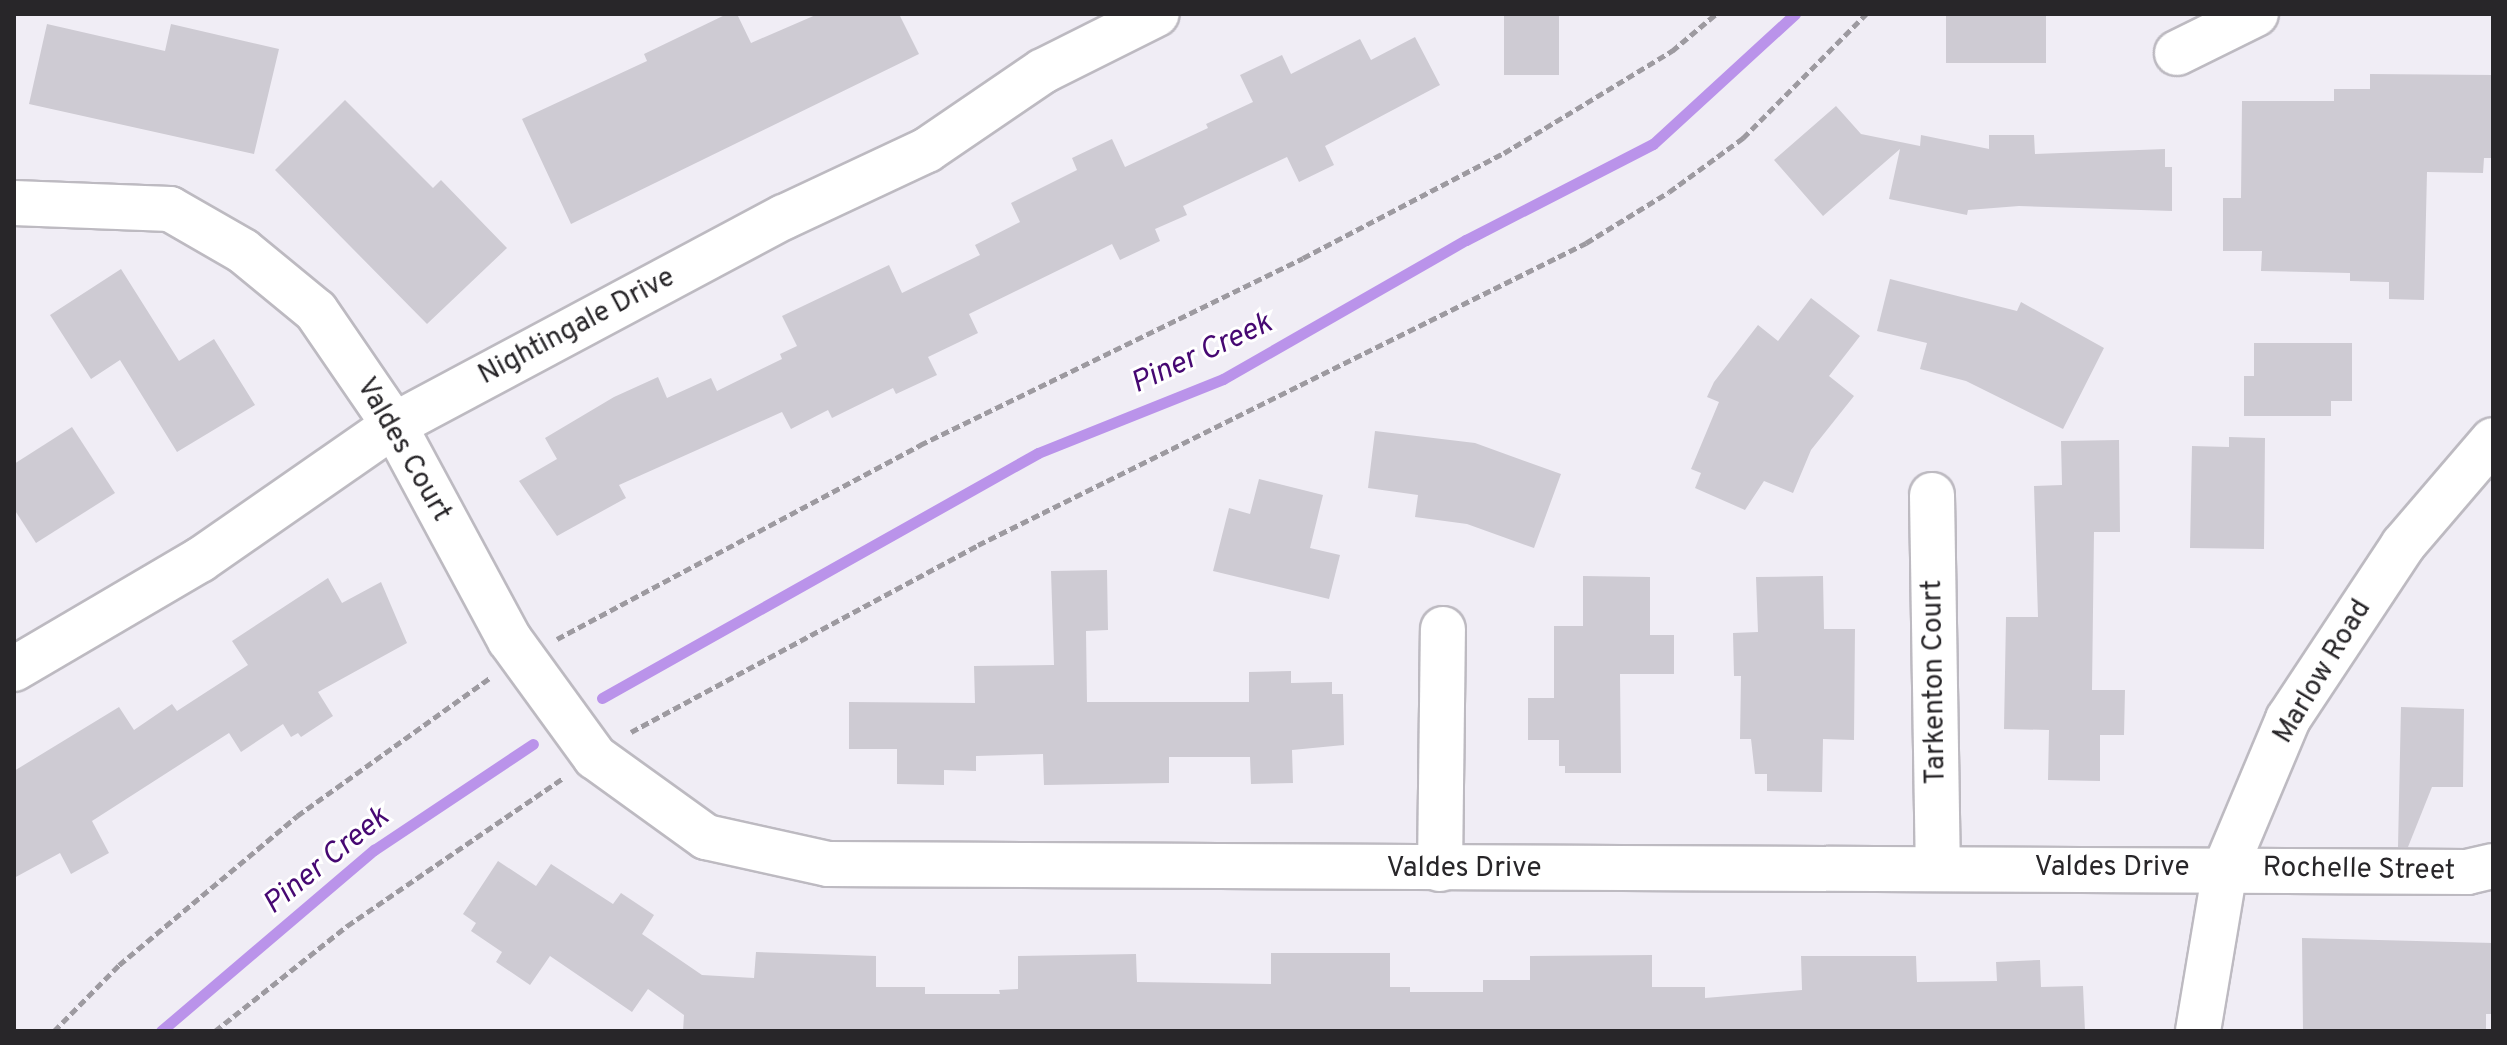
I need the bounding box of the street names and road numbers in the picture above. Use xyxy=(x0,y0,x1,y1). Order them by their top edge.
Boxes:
street label: Nightingale Drive xyxy=(473,261,681,393)
street label: Valdes Court xyxy=(348,372,458,528)
street label: Tarkenton Court xyxy=(1916,579,1954,785)
street label: Marlow Road xyxy=(2267,594,2379,750)
street label: Valdes Drive xyxy=(2035,851,2189,885)
street label: Valdes Drive xyxy=(1387,852,1541,886)
street label: Rochelle Street xyxy=(2262,852,2456,888)

